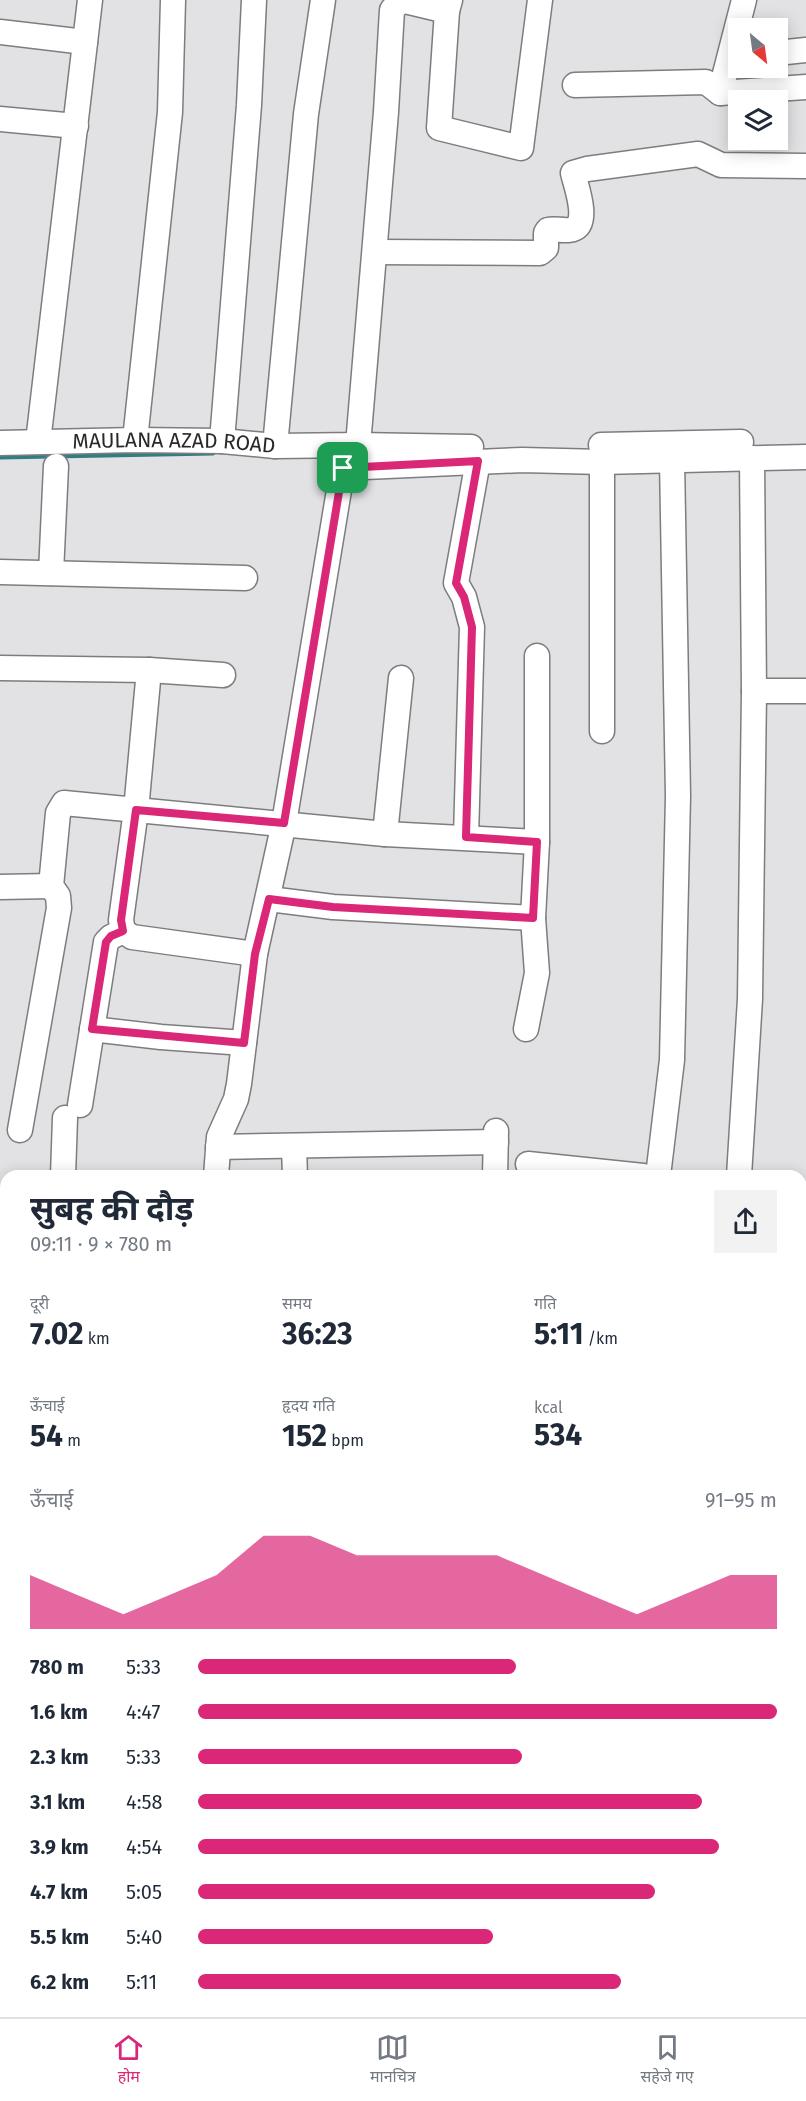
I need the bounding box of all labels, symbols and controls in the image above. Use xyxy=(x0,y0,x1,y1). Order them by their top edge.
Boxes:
north arrow xyxy=(728,18,788,78)
map controls xyxy=(728,18,788,150)
button: layers xyxy=(728,90,788,150)
street label: MAULANA AZAD ROAD xyxy=(72,427,277,459)
pin xyxy=(317,442,368,493)
icon: arrive xyxy=(326,451,359,484)
text: सुबह की दौड़ xyxy=(30,1189,193,1229)
button: share xyxy=(714,1190,777,1253)
text: 09:11 · 9 × 780 m xyxy=(30,1232,172,1256)
text: दूरी xyxy=(30,1294,49,1313)
text: समय xyxy=(282,1294,312,1313)
text: गति xyxy=(534,1294,556,1313)
text: 7.02 xyxy=(30,1316,84,1352)
text: 36:23 xyxy=(282,1316,353,1352)
text: 5:11 xyxy=(534,1316,584,1352)
text: km xyxy=(84,1329,110,1348)
text: /km xyxy=(584,1329,618,1348)
text: ऊँचाई xyxy=(30,1396,65,1415)
text: हृदय गति xyxy=(282,1396,335,1415)
text: kcal xyxy=(534,1398,563,1417)
text: 534 xyxy=(534,1417,582,1453)
text: 54 xyxy=(30,1418,63,1454)
text: 152 xyxy=(282,1418,327,1454)
text: m xyxy=(63,1431,81,1450)
text: bpm xyxy=(327,1431,364,1450)
text: ऊँचाई xyxy=(30,1488,73,1512)
text: 91–95 m xyxy=(705,1488,777,1512)
text: 780 m xyxy=(30,1655,84,1679)
text: 5:33 xyxy=(126,1655,161,1679)
text: 1.6 km xyxy=(30,1700,88,1724)
text: 4:47 xyxy=(126,1700,160,1724)
text: 2.3 km xyxy=(30,1745,89,1769)
text: 5:33 xyxy=(126,1745,161,1769)
text: 3.1 km xyxy=(30,1790,85,1814)
text: 4:58 xyxy=(126,1790,163,1814)
text: 3.9 km xyxy=(30,1835,89,1859)
text: 4:54 xyxy=(126,1835,162,1859)
text: 4.7 km xyxy=(30,1880,88,1904)
text: 5:05 xyxy=(126,1880,162,1904)
text: 5.5 km xyxy=(30,1925,89,1949)
text: 5:40 xyxy=(126,1925,163,1949)
text: 6.2 km xyxy=(30,1970,89,1994)
text: 5:11 xyxy=(126,1970,157,1994)
tab: होम xyxy=(112,2031,145,2089)
tab: मानचित्र xyxy=(370,2031,416,2089)
tab: सहेजे गए xyxy=(640,2031,694,2089)

